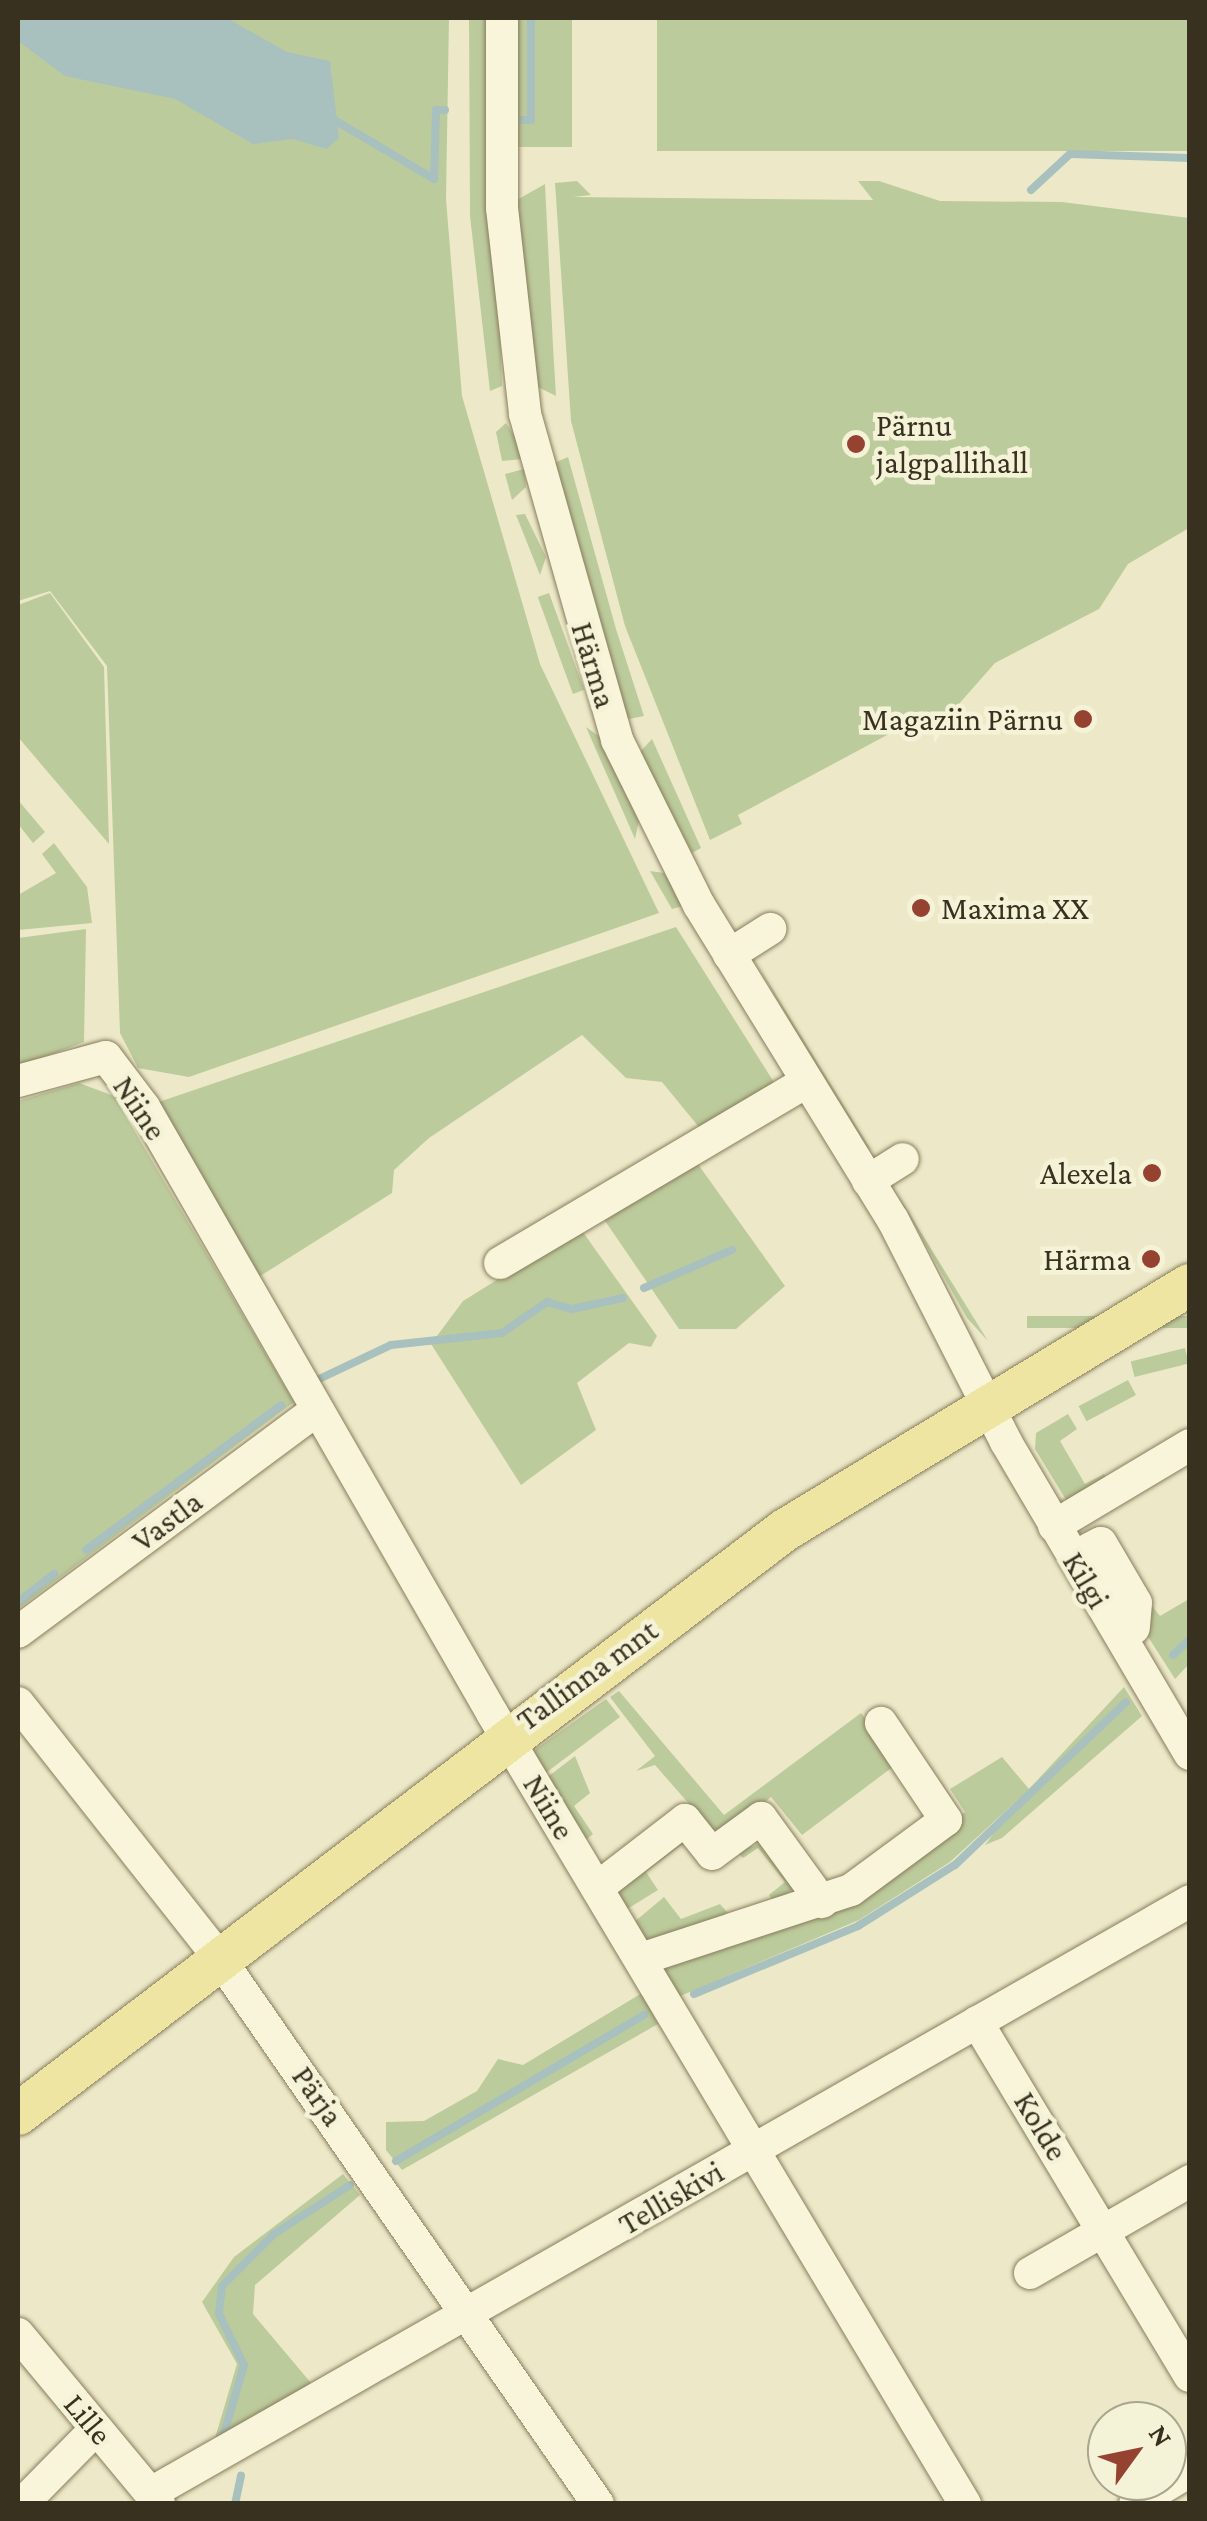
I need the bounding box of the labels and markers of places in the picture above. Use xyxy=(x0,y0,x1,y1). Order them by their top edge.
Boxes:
place label: Pärnu jalgpallihall xyxy=(876,407,1028,482)
marker: Pärnu jalgpallihall xyxy=(845,433,867,455)
place label: Magaziin Pärnu xyxy=(862,700,1063,738)
marker: Magaziin Pärnu xyxy=(1072,708,1094,730)
place label: Maxima XX xyxy=(941,889,1089,927)
marker: Maxima XX xyxy=(910,897,932,919)
place label: Alexela xyxy=(1040,1154,1132,1192)
marker: Alexela xyxy=(1141,1162,1163,1184)
place label: Härma xyxy=(1043,1240,1131,1278)
marker: Härma xyxy=(1140,1248,1162,1270)

